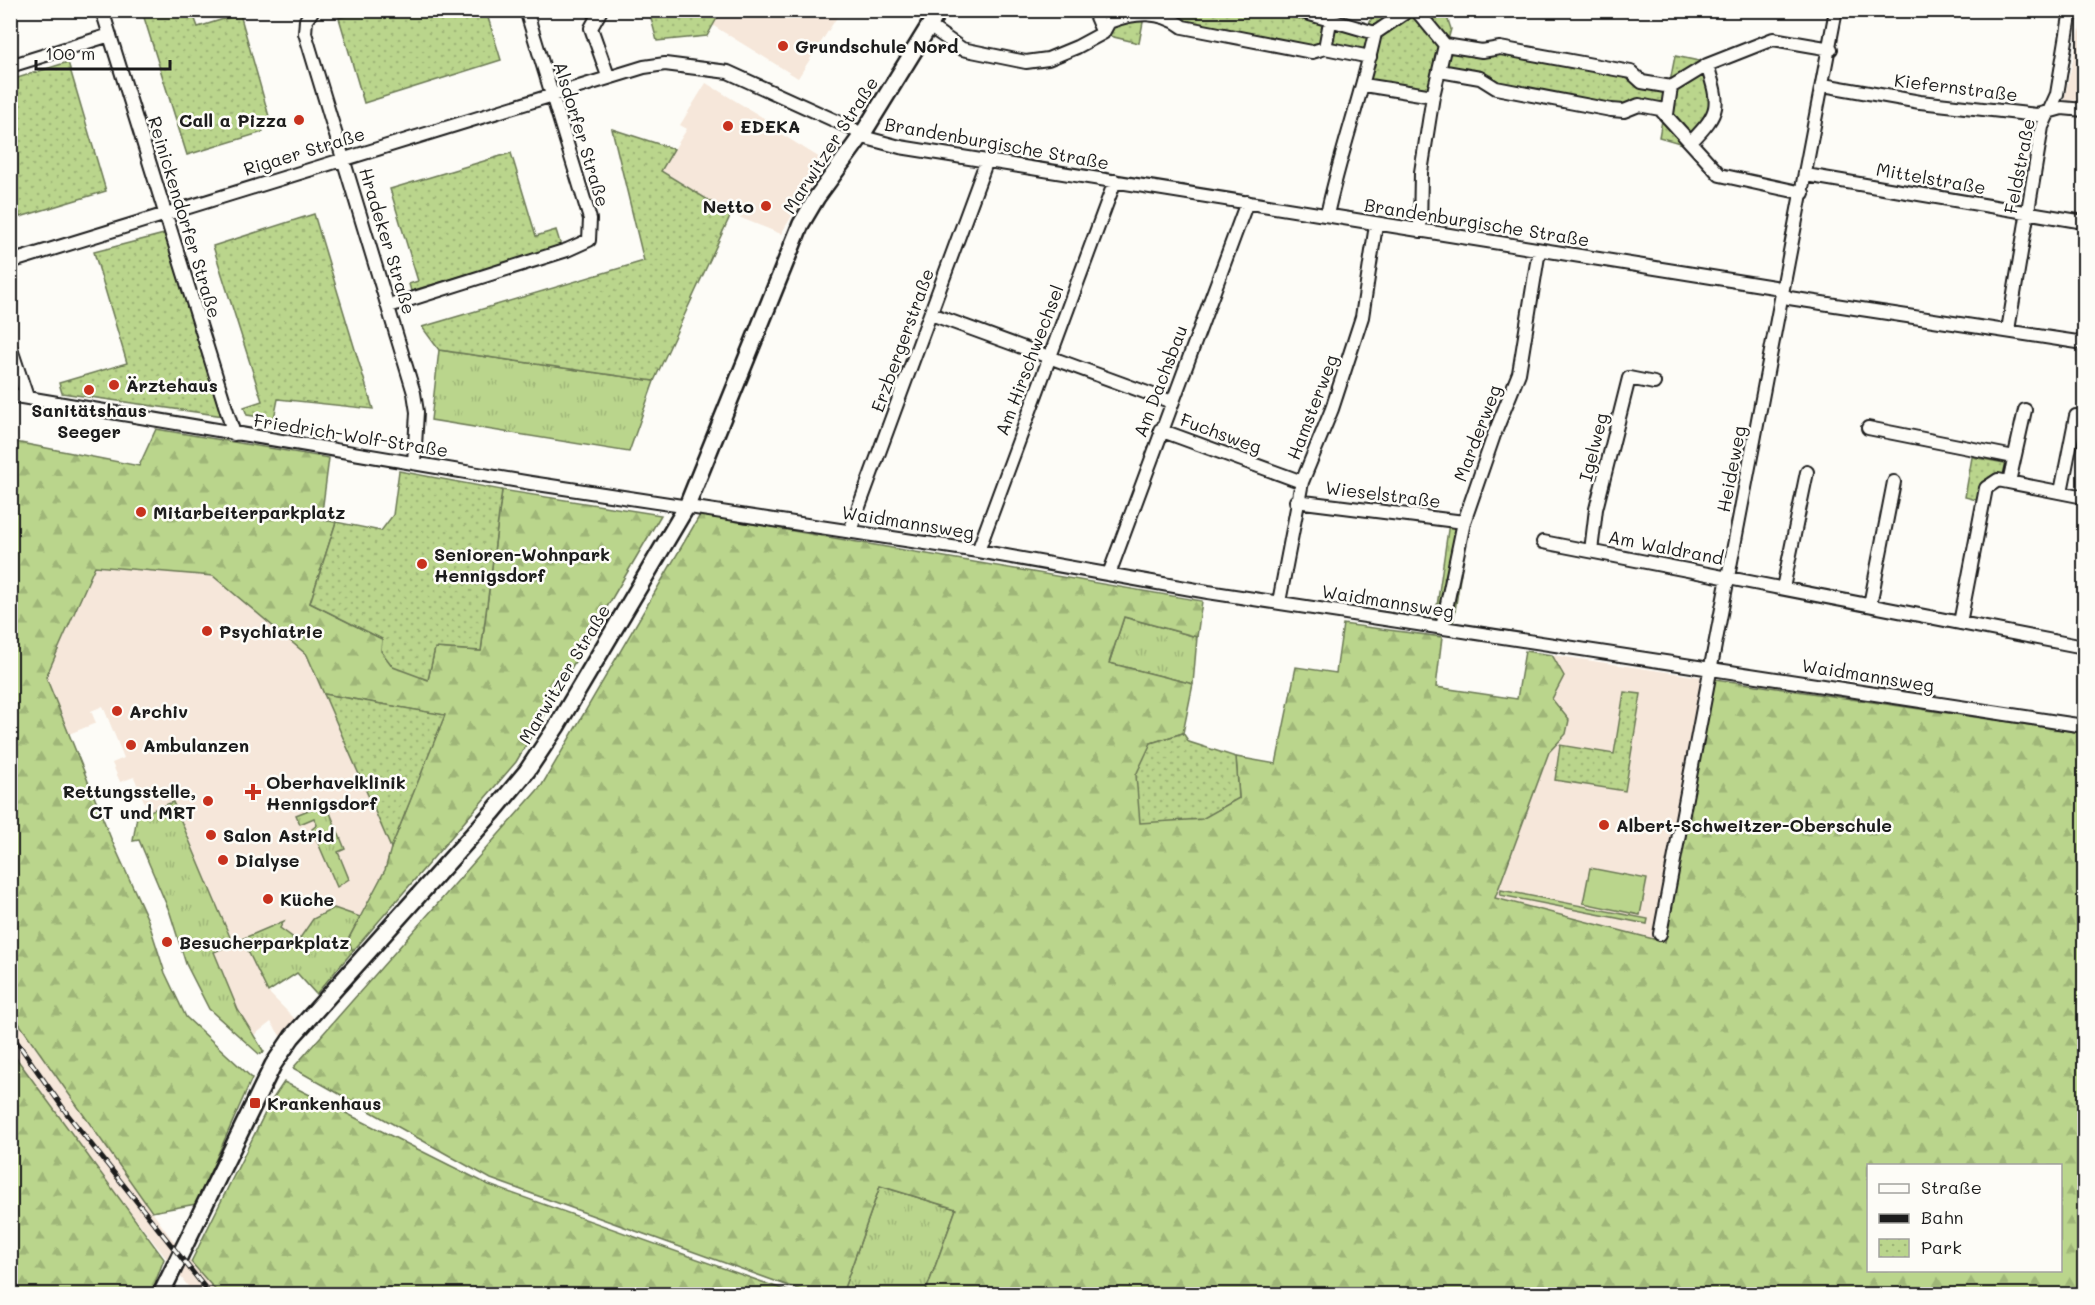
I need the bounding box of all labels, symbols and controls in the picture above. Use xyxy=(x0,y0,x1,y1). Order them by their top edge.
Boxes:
scale bar xyxy=(36,33,170,71)
place label: Grundschule Nord xyxy=(795,34,958,58)
marker: Grundschule Nord xyxy=(776,39,790,53)
text: 100 m xyxy=(45,41,95,65)
street label: Alsdorfer Straße xyxy=(549,58,615,210)
street label: Kiefernstraße xyxy=(1893,68,2019,106)
street label: Marwitzer Straße xyxy=(777,72,883,218)
place label: Call a Pizza xyxy=(179,108,287,132)
street label: Brandenburgische Straße xyxy=(883,111,1111,175)
street label: Reinickendorfer Straße xyxy=(143,113,227,321)
marker: Call a Pizza xyxy=(292,113,306,127)
place label: EDEKA xyxy=(740,114,800,138)
street label: Feldstraße xyxy=(1998,116,2040,216)
marker: EDEKA xyxy=(721,119,735,133)
street label: Rigaer Straße xyxy=(240,121,368,181)
street label: Mittelstraße xyxy=(1874,157,1988,199)
street label: Hradeker Straße xyxy=(354,165,422,317)
street label: Brandenburgische Straße xyxy=(1363,192,1591,252)
place label: Netto xyxy=(703,194,754,218)
marker: Netto xyxy=(759,199,773,213)
street label: Erzbergerstraße xyxy=(865,265,939,415)
street label: Am Hirschwechsel xyxy=(989,281,1069,439)
street label: Am Dachsbau xyxy=(1128,322,1192,440)
street label: Hamsterweg xyxy=(1281,351,1343,463)
place label: Ärztehaus xyxy=(126,373,218,397)
marker: Ärztehaus xyxy=(107,378,121,392)
street label: Marderweg xyxy=(1448,381,1506,485)
marker: Sanitätshaus Seeger xyxy=(82,383,96,397)
place label: Sanitätshaus Seeger xyxy=(31,398,147,443)
street label: Fuchsweg xyxy=(1177,407,1265,459)
street label: Friedrich-Wolf-Straße xyxy=(252,408,450,462)
street label: Igelweg xyxy=(1573,410,1613,484)
street label: Heideweg xyxy=(1711,424,1751,514)
street label: Wieselstraße xyxy=(1324,475,1442,513)
place label: Mitarbeiterparkplatz xyxy=(153,500,345,524)
street label: Waidmannsweg xyxy=(840,500,976,544)
marker: Mitarbeiterparkplatz xyxy=(134,505,148,519)
street label: Am Waldrand xyxy=(1606,524,1726,570)
place label: Senioren-Wohnpark Hennigsdorf xyxy=(434,542,610,587)
marker: Senioren-Wohnpark Hennigsdorf xyxy=(415,557,429,571)
street label: Waidmannsweg xyxy=(1320,579,1456,623)
street label: Marwitzer Straße xyxy=(513,600,615,748)
place label: Psychiatrie xyxy=(219,619,323,643)
marker: Psychiatrie xyxy=(200,624,214,638)
street label: Waidmannsweg xyxy=(1800,653,1936,697)
place label: Archiv xyxy=(129,699,188,723)
marker: Archiv xyxy=(110,704,124,718)
place label: Ambulanzen xyxy=(143,733,249,757)
marker: Ambulanzen xyxy=(124,738,138,752)
place label: Oberhavelklinik Hennigsdorf xyxy=(266,770,406,815)
place label: Rettungsstelle, CT und MRT xyxy=(63,779,196,824)
marker: Oberhavelklinik Hennigsdorf xyxy=(244,783,262,801)
marker: Rettungsstelle, CT und MRT xyxy=(201,794,215,808)
place label: Albert-Schweitzer-Oberschule xyxy=(1616,813,1892,837)
marker: Albert-Schweitzer-Oberschule xyxy=(1597,818,1611,832)
place label: Salon Astrid xyxy=(223,823,334,847)
marker: Salon Astrid xyxy=(204,828,218,842)
place label: Dialyse xyxy=(235,848,300,872)
marker: Dialyse xyxy=(216,853,230,867)
place label: Küche xyxy=(280,887,334,911)
marker: Küche xyxy=(261,892,275,906)
place label: Besucherparkplatz xyxy=(179,930,349,954)
marker: Besucherparkplatz xyxy=(160,935,174,949)
place label: Krankenhaus xyxy=(267,1091,381,1115)
marker: Krankenhaus xyxy=(248,1096,262,1110)
legend xyxy=(1867,1164,2062,1272)
text: Straße xyxy=(1921,1175,1982,1199)
text: Bahn xyxy=(1921,1205,1964,1229)
text: Park xyxy=(1921,1235,1962,1259)

